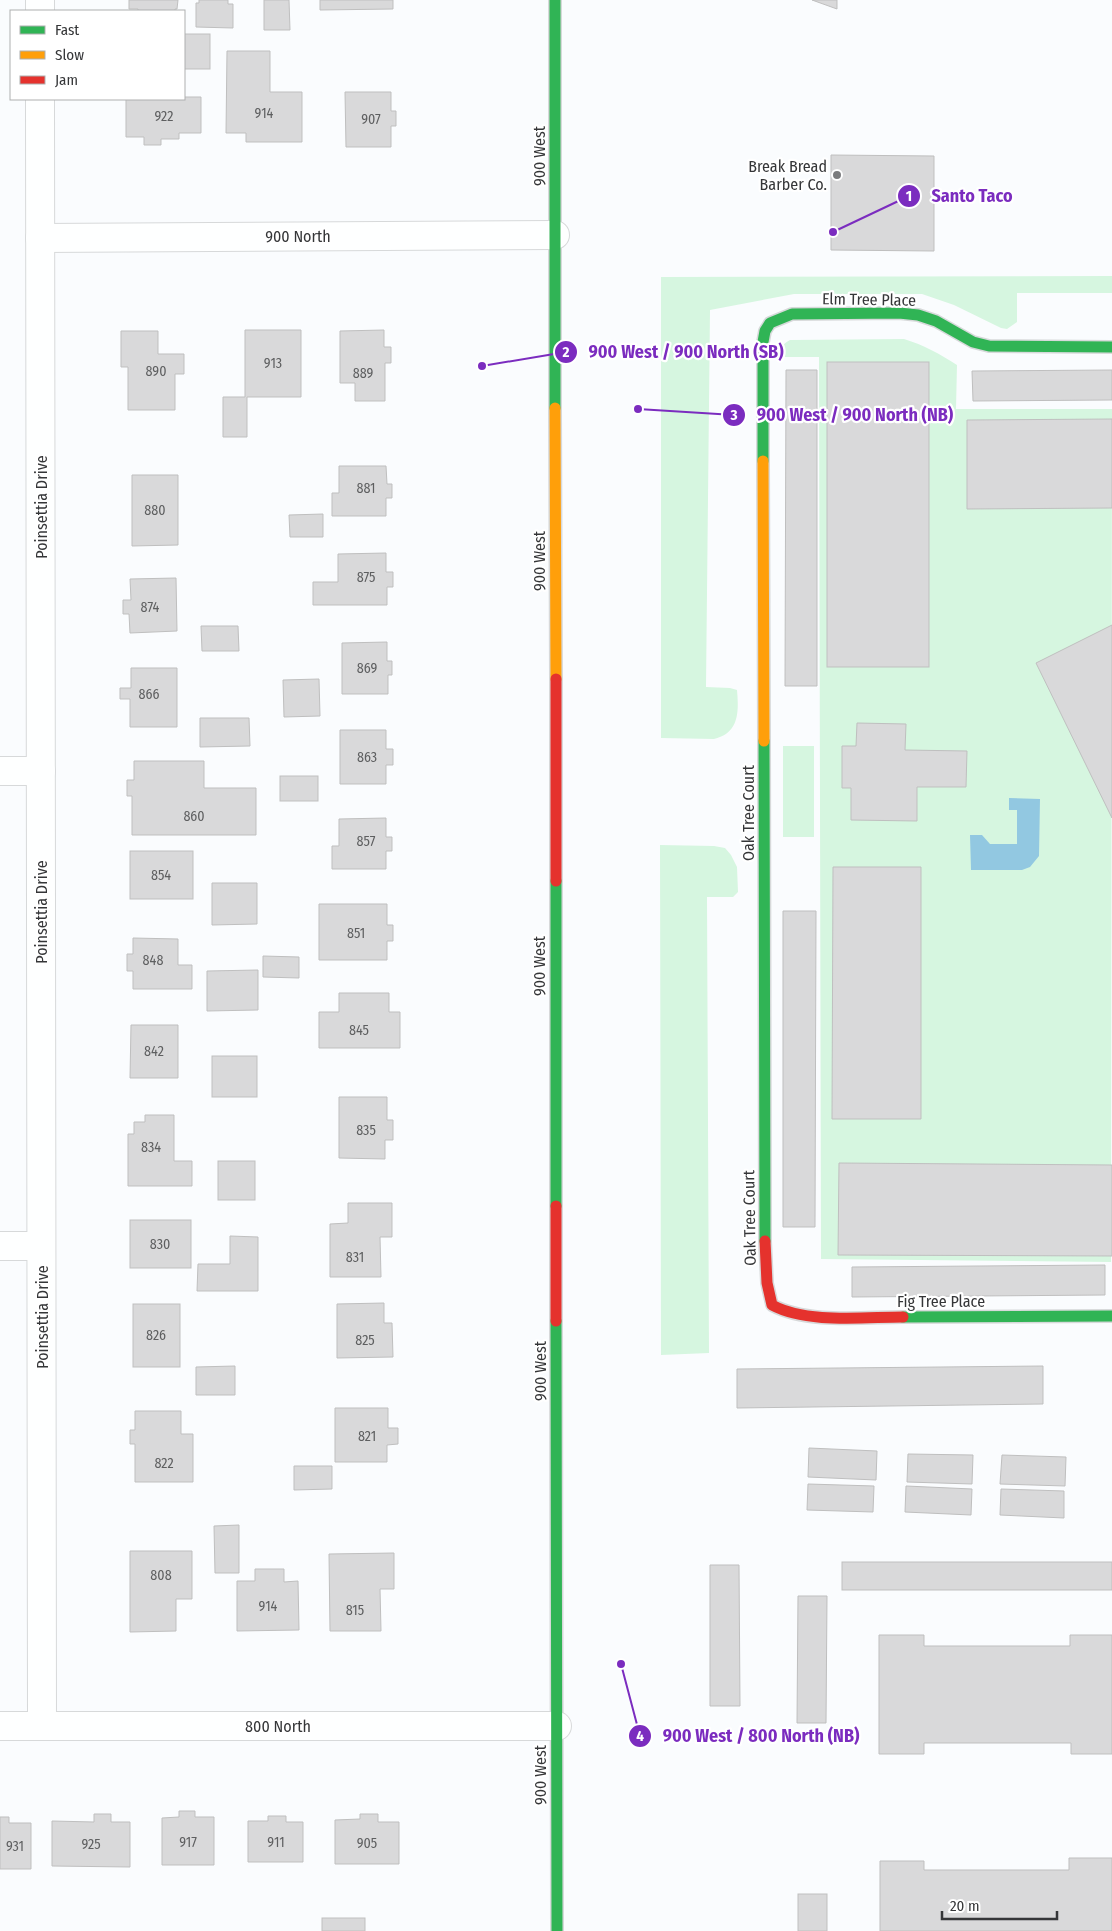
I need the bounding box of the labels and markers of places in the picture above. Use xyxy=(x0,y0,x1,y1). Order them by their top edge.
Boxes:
place label: Break Bread Barber Co. xyxy=(748,157,827,194)
marker: Break Bread Barber Co. xyxy=(831,169,843,181)
callout: Santo Taco xyxy=(897,179,1023,212)
callout: 900 West / 900 North (SB) xyxy=(554,335,794,368)
callout: 900 West / 900 North (NB) xyxy=(722,398,963,431)
callout: 900 West / 800 North (NB) xyxy=(627,1719,869,1752)

